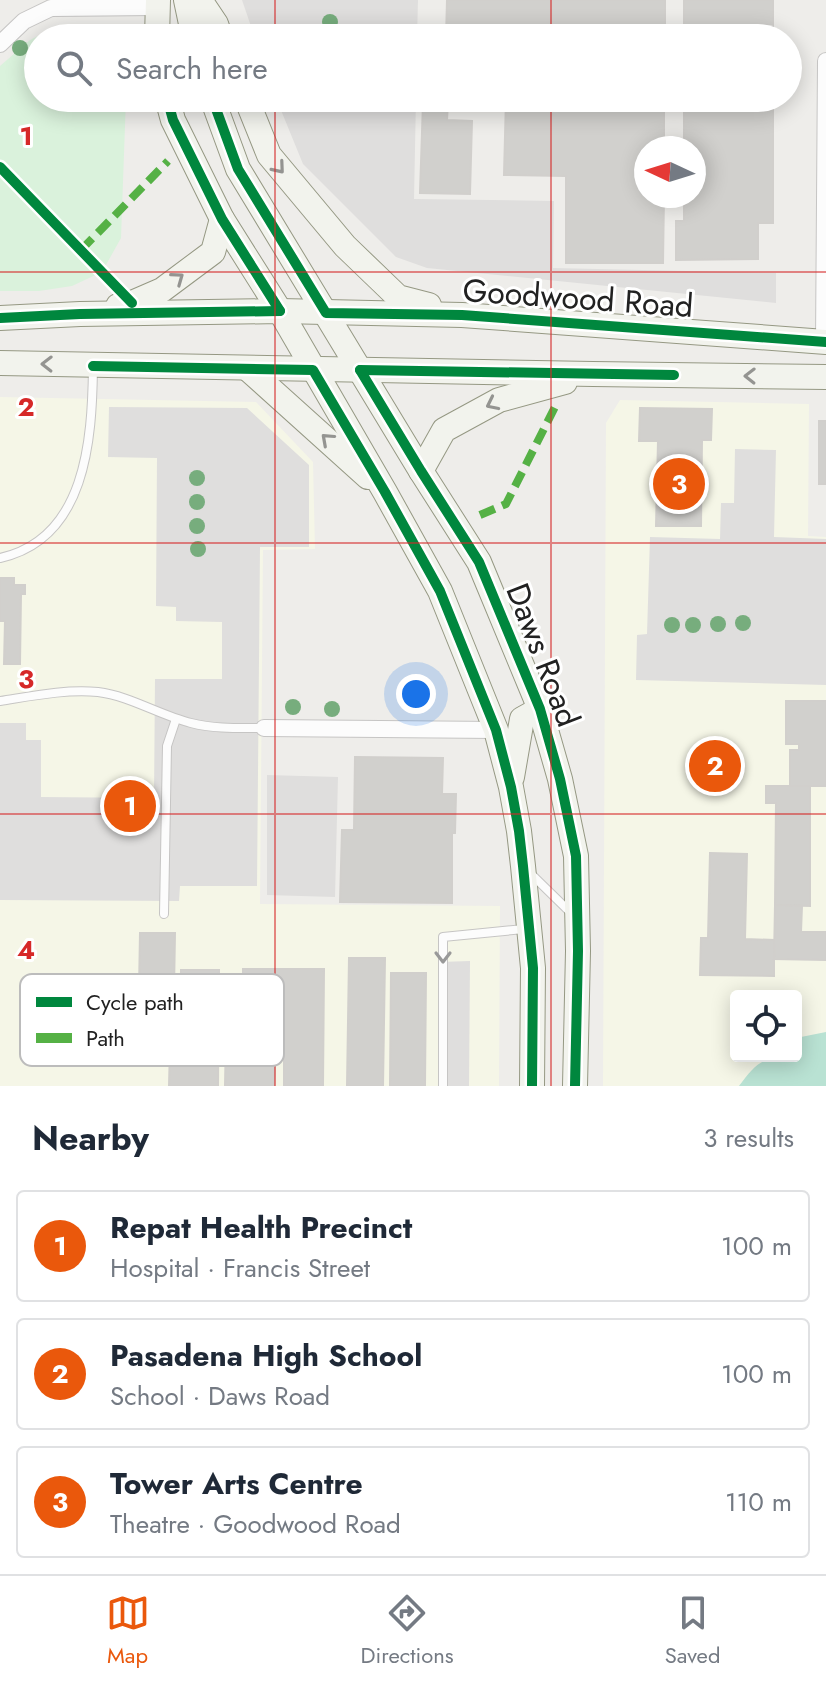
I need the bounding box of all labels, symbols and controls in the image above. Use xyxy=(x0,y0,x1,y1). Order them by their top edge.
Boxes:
search box xyxy=(24,24,802,112)
icon: search xyxy=(52,46,96,90)
text: Search here xyxy=(116,47,268,90)
text: 1 xyxy=(19,117,33,155)
north arrow xyxy=(634,136,706,208)
one-way arrow xyxy=(269,158,284,173)
street label: Goodwood Road xyxy=(461,267,695,329)
one-way arrow xyxy=(170,273,184,288)
one-way arrow xyxy=(40,356,53,373)
one-way arrow xyxy=(743,367,756,385)
text: 2 xyxy=(17,388,35,426)
one-way arrow xyxy=(485,394,500,410)
one-way arrow xyxy=(321,435,336,449)
pin: 3 xyxy=(653,454,705,514)
street label: Daws Road xyxy=(495,577,591,733)
text: 3 xyxy=(18,660,34,698)
your location xyxy=(396,674,436,714)
pin: 2 xyxy=(689,736,741,796)
pin: 1 xyxy=(104,776,156,836)
text: 4 xyxy=(17,931,35,969)
one-way arrow xyxy=(434,951,452,964)
legend xyxy=(20,974,284,1066)
text: Cycle path xyxy=(86,986,184,1018)
map controls xyxy=(730,990,802,1062)
button: locate xyxy=(730,990,802,1062)
text: Path xyxy=(86,1022,125,1054)
text: Nearby xyxy=(32,1114,149,1163)
text: 3 results xyxy=(703,1119,794,1157)
text: Repat Health Precinct xyxy=(110,1206,412,1249)
text: 1 xyxy=(53,1227,67,1265)
text: 100 m xyxy=(721,1227,792,1265)
text: Hospital · Francis Street xyxy=(110,1249,370,1287)
text: Pasadena High School xyxy=(110,1334,422,1377)
text: 2 xyxy=(51,1355,69,1393)
text: 100 m xyxy=(721,1355,792,1393)
text: School · Daws Road xyxy=(110,1377,330,1415)
text: Tower Arts Centre xyxy=(110,1462,363,1505)
text: 3 xyxy=(52,1483,68,1521)
text: 110 m xyxy=(725,1483,792,1521)
text: Theatre · Goodwood Road xyxy=(110,1505,401,1543)
tab: Map xyxy=(106,1591,150,1671)
tab: Directions xyxy=(361,1591,454,1671)
tab: Saved xyxy=(665,1591,720,1671)

